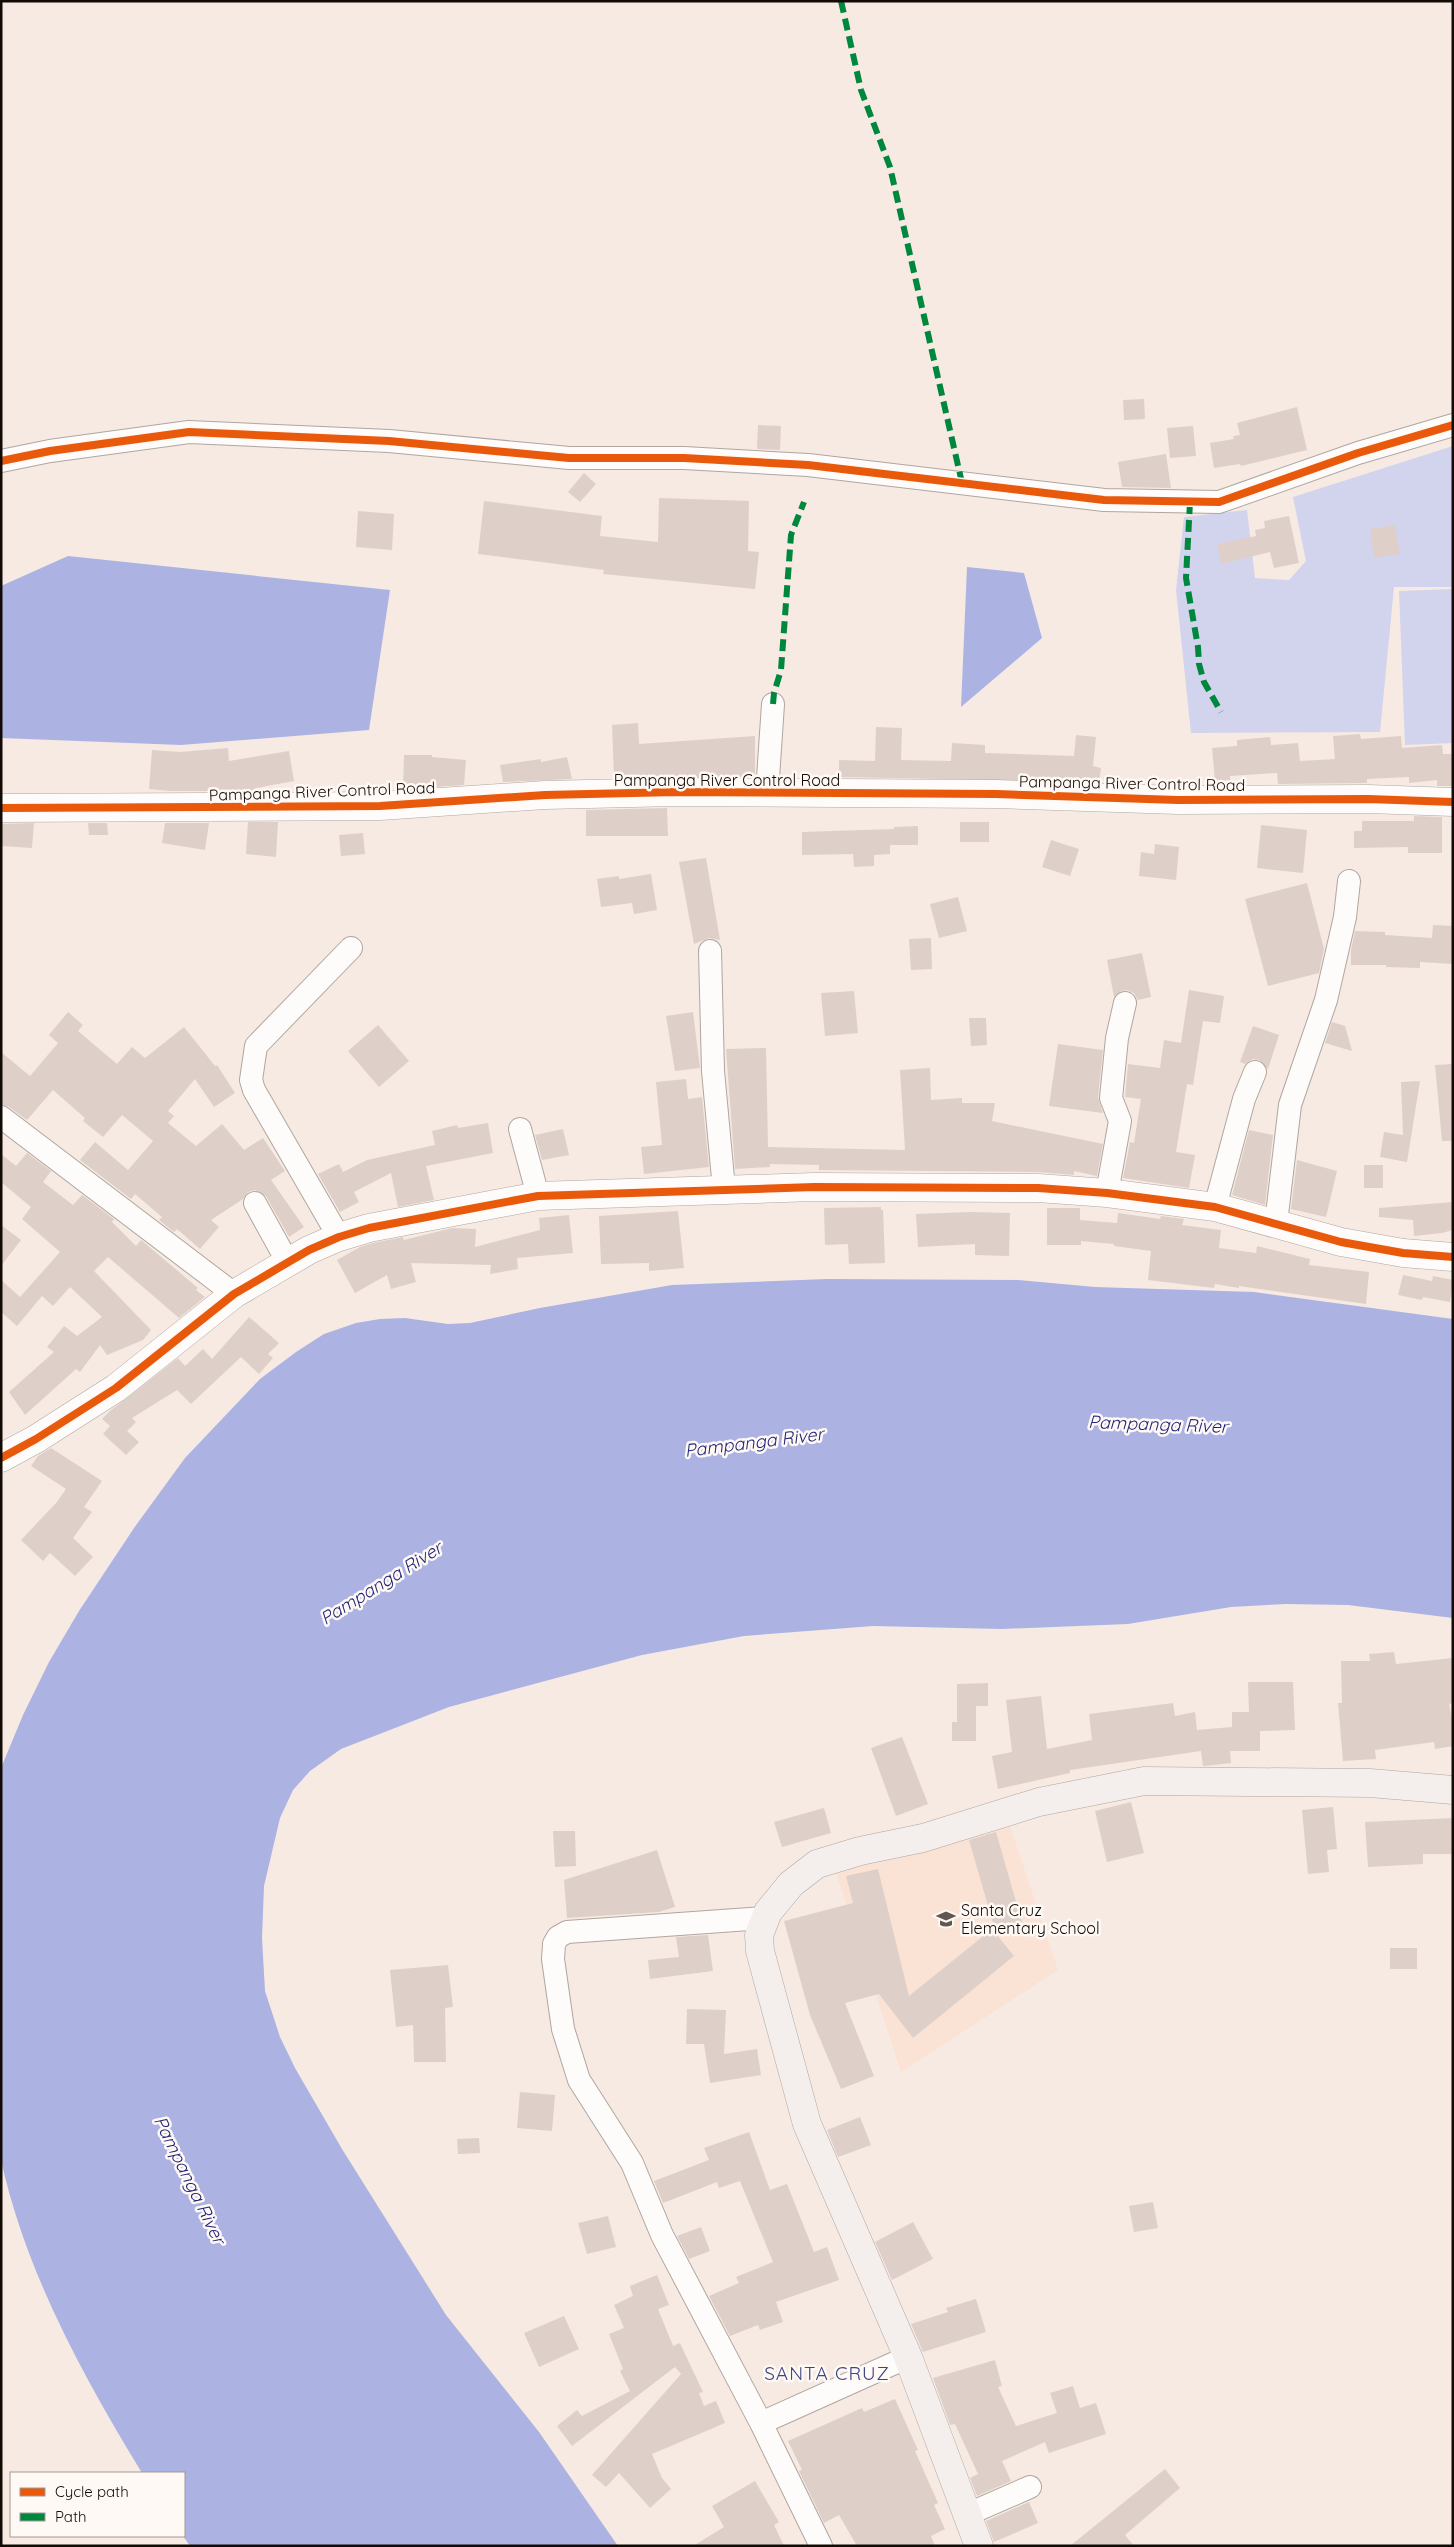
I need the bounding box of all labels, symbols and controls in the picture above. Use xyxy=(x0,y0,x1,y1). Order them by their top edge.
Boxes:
street label: Pampanga River Control Road xyxy=(614,770,840,790)
street label: Pampanga River Control Road xyxy=(1019,771,1245,795)
street label: Pampanga River Control Road xyxy=(208,777,436,805)
water label: Pampanga River xyxy=(1088,1410,1230,1438)
water label: Pampanga River xyxy=(683,1422,827,1462)
water label: Pampanga River xyxy=(316,1535,448,1630)
place label: Santa Cruz Elementary School xyxy=(961,1900,1100,1938)
school or university icon: Santa Cruz Elementary School xyxy=(935,1908,957,1930)
water label: Pampanga River xyxy=(149,2112,232,2250)
district label: SANTA CRUZ xyxy=(764,2361,890,2385)
legend xyxy=(10,2472,185,2537)
text: Cycle path xyxy=(55,2482,129,2501)
text: Path xyxy=(55,2507,87,2526)

